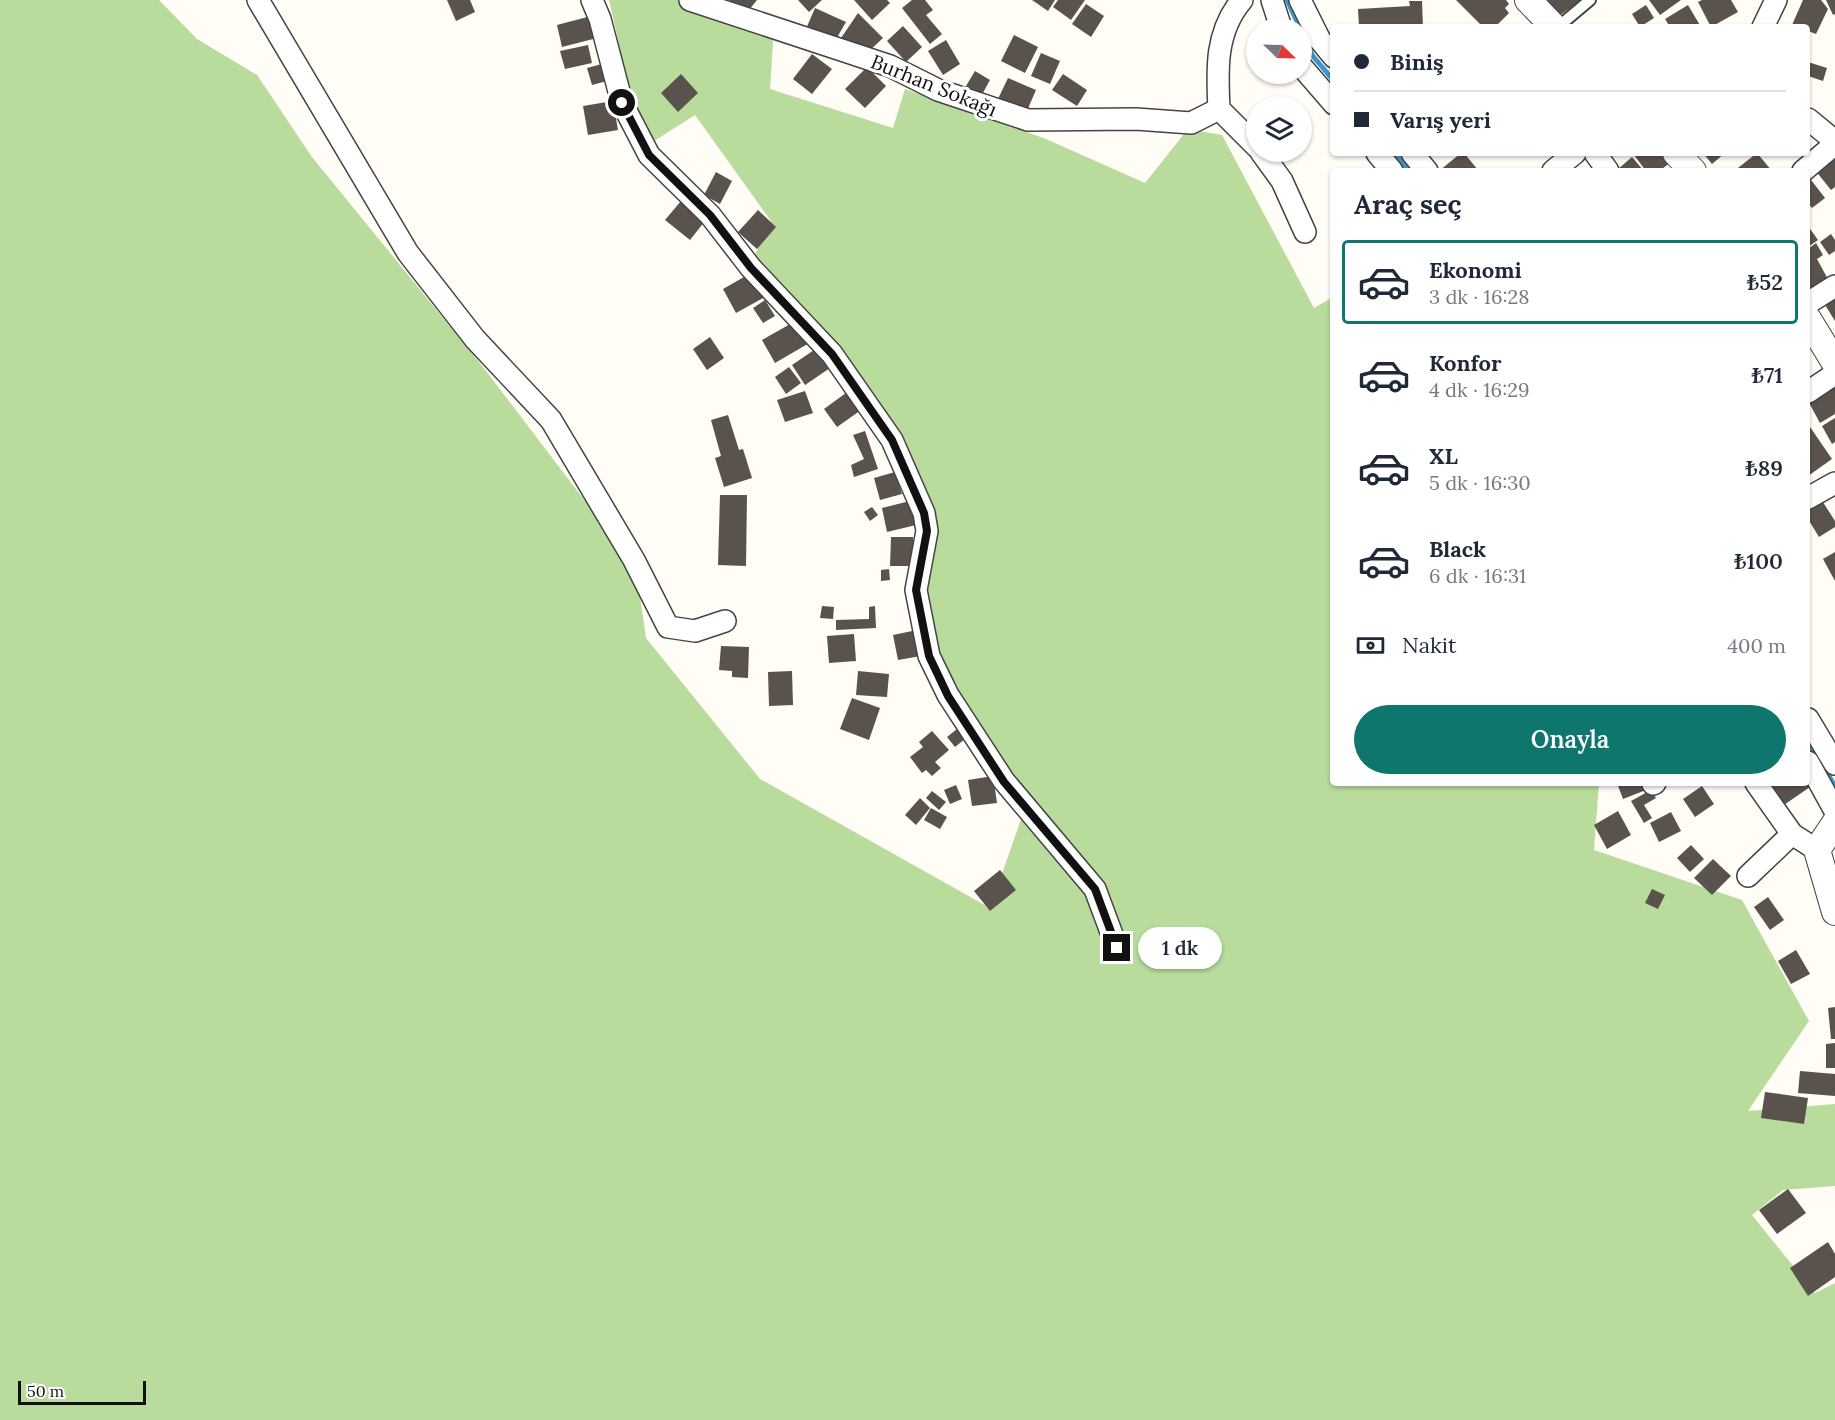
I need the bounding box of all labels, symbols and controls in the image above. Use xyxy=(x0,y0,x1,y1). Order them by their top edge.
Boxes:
north arrow xyxy=(1246,18,1312,84)
map controls xyxy=(1246,18,1312,162)
street label: Burhan Sokağı xyxy=(867,48,1001,122)
text: Biniş xyxy=(1390,48,1444,76)
route start xyxy=(608,89,635,116)
button: layers xyxy=(1246,96,1312,162)
text: Varış yeri xyxy=(1390,106,1491,134)
text: Araç seç xyxy=(1354,187,1462,221)
icon: car xyxy=(1357,255,1411,309)
text: Ekonomi xyxy=(1429,256,1522,284)
text: ₺52 xyxy=(1747,268,1783,296)
text: 3 dk · 16:28 xyxy=(1429,284,1529,309)
icon: car xyxy=(1357,348,1411,402)
text: Konfor xyxy=(1429,349,1502,377)
text: ₺71 xyxy=(1751,361,1783,389)
text: 4 dk · 16:29 xyxy=(1429,377,1529,402)
icon: car xyxy=(1357,441,1411,495)
text: XL xyxy=(1429,442,1458,470)
text: ₺89 xyxy=(1745,454,1783,482)
text: 5 dk · 16:30 xyxy=(1429,470,1531,495)
icon: car xyxy=(1357,534,1411,588)
text: Black xyxy=(1429,535,1486,563)
text: ₺100 xyxy=(1734,547,1783,575)
text: 6 dk · 16:31 xyxy=(1429,563,1526,588)
icon: cash xyxy=(1354,629,1387,662)
text: Nakit xyxy=(1402,631,1457,659)
text: 400 m xyxy=(1727,633,1786,658)
button: Onayla xyxy=(1354,705,1786,774)
callout: 1 dk xyxy=(1138,927,1222,969)
route end xyxy=(1103,934,1130,961)
text: 1 dk xyxy=(1162,935,1198,960)
scale bar xyxy=(18,1378,146,1406)
text: 50 m xyxy=(27,1381,64,1401)

